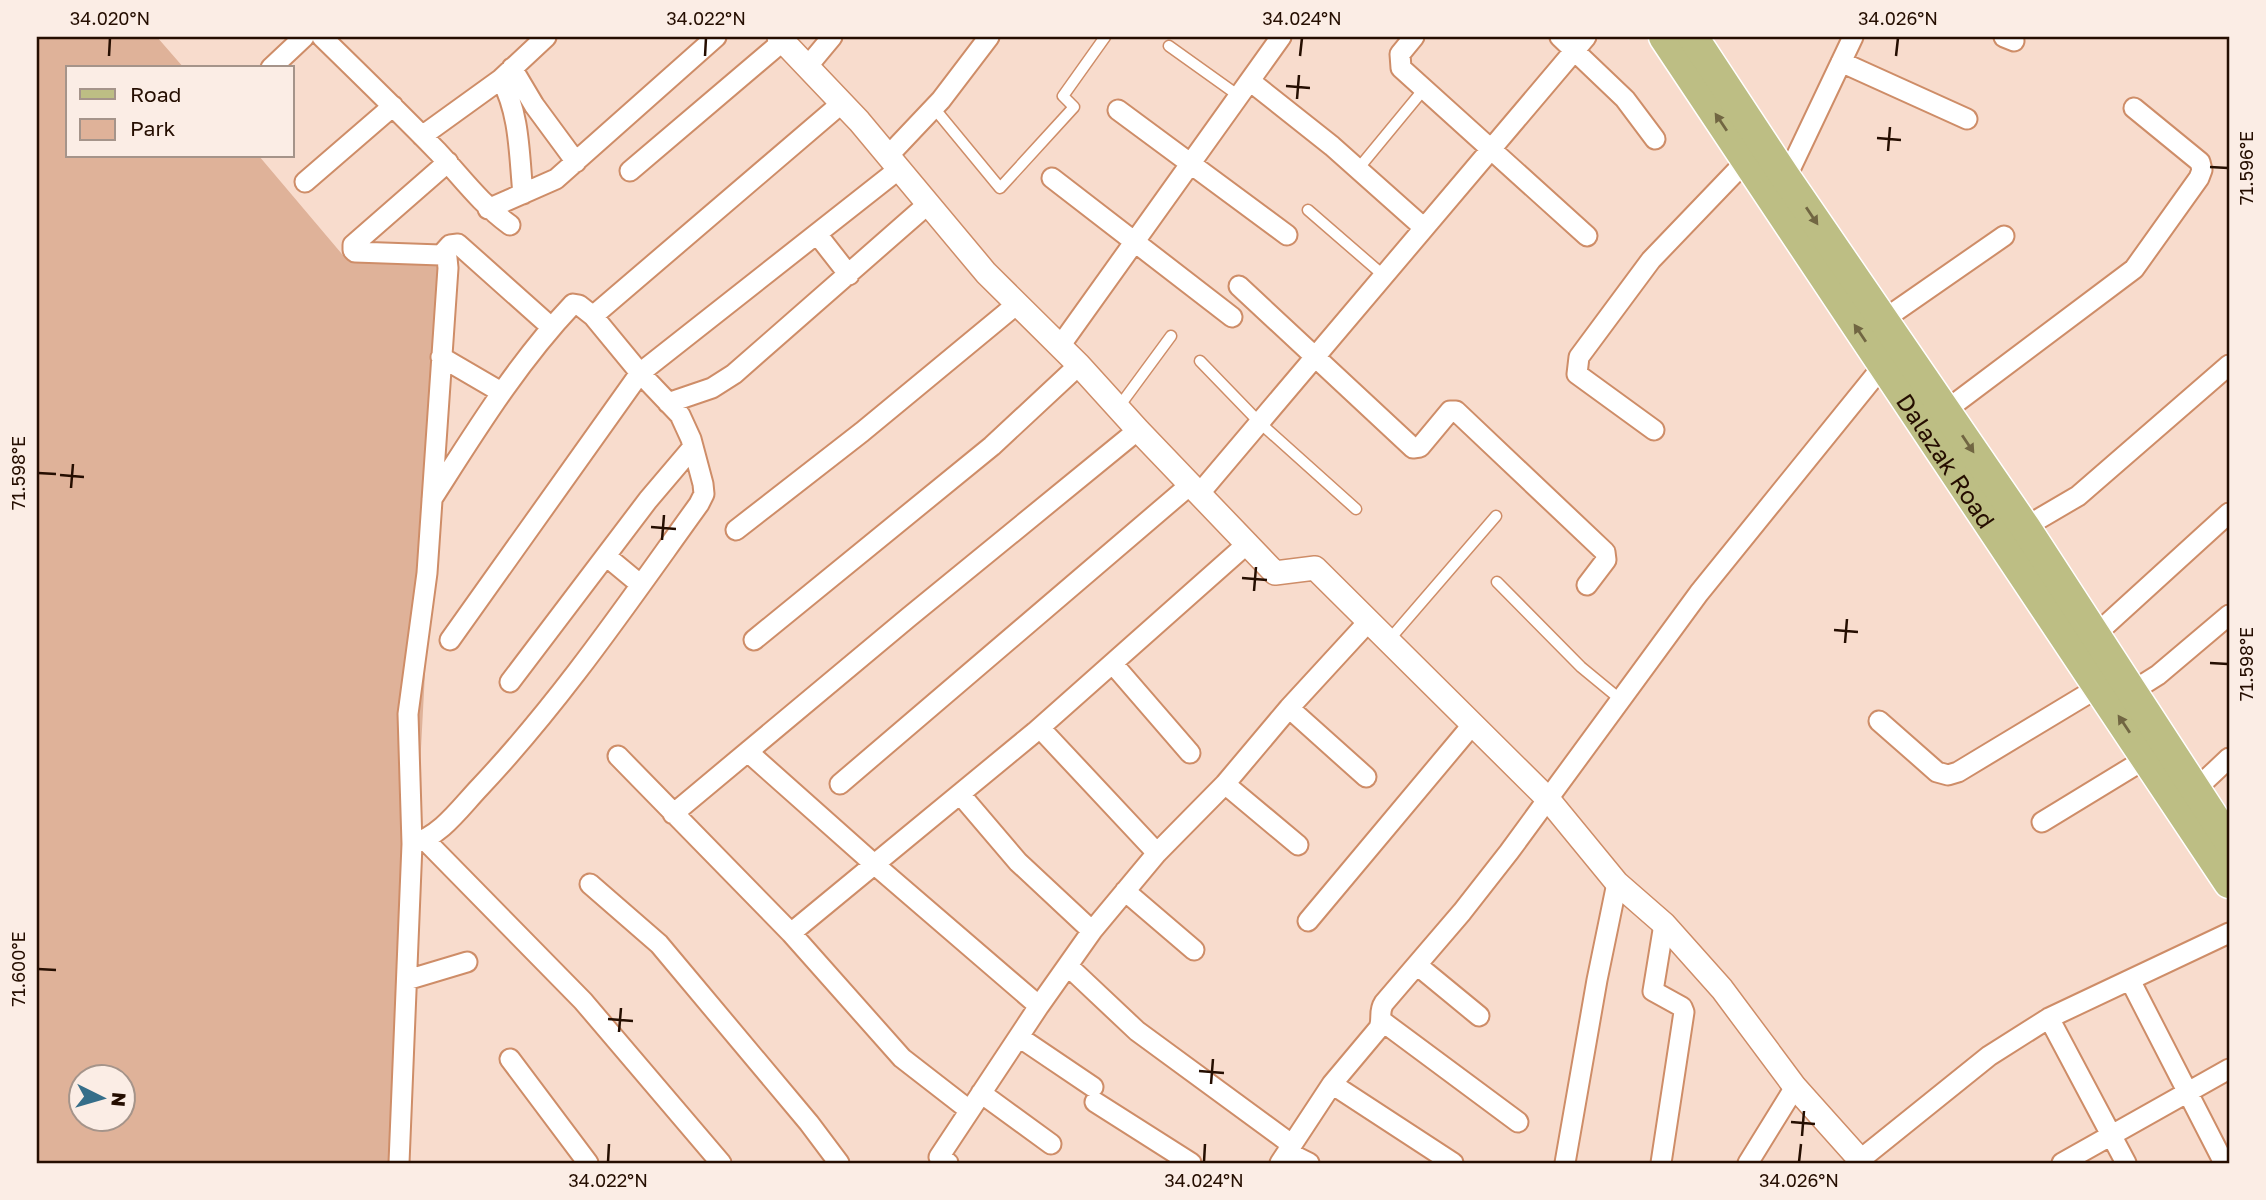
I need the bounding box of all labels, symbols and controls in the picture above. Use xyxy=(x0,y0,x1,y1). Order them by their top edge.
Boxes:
text: 34.020°N xyxy=(70,7,150,29)
text: 34.022°N xyxy=(666,7,746,29)
text: 34.024°N xyxy=(1262,7,1342,29)
text: 34.026°N xyxy=(1858,7,1938,29)
legend xyxy=(66,66,294,158)
text: Road xyxy=(130,81,181,107)
one-way arrow xyxy=(1714,113,1727,132)
text: Park xyxy=(130,115,176,141)
text: 71.596°E xyxy=(2235,131,2257,205)
one-way arrow xyxy=(1805,207,1819,225)
one-way arrow xyxy=(1854,323,1867,342)
street label: Dalazak Road xyxy=(1891,387,2002,533)
one-way arrow xyxy=(1961,435,1975,453)
text: 71.598°E xyxy=(7,436,29,510)
text: 71.598°E xyxy=(2235,627,2257,701)
one-way arrow xyxy=(2117,715,2131,733)
text: 71.600°E xyxy=(7,932,29,1006)
north arrow xyxy=(66,1064,136,1134)
text: N xyxy=(107,1091,132,1108)
text: 34.022°N xyxy=(568,1169,648,1191)
text: 34.024°N xyxy=(1164,1169,1244,1191)
text: 34.026°N xyxy=(1759,1169,1839,1191)

